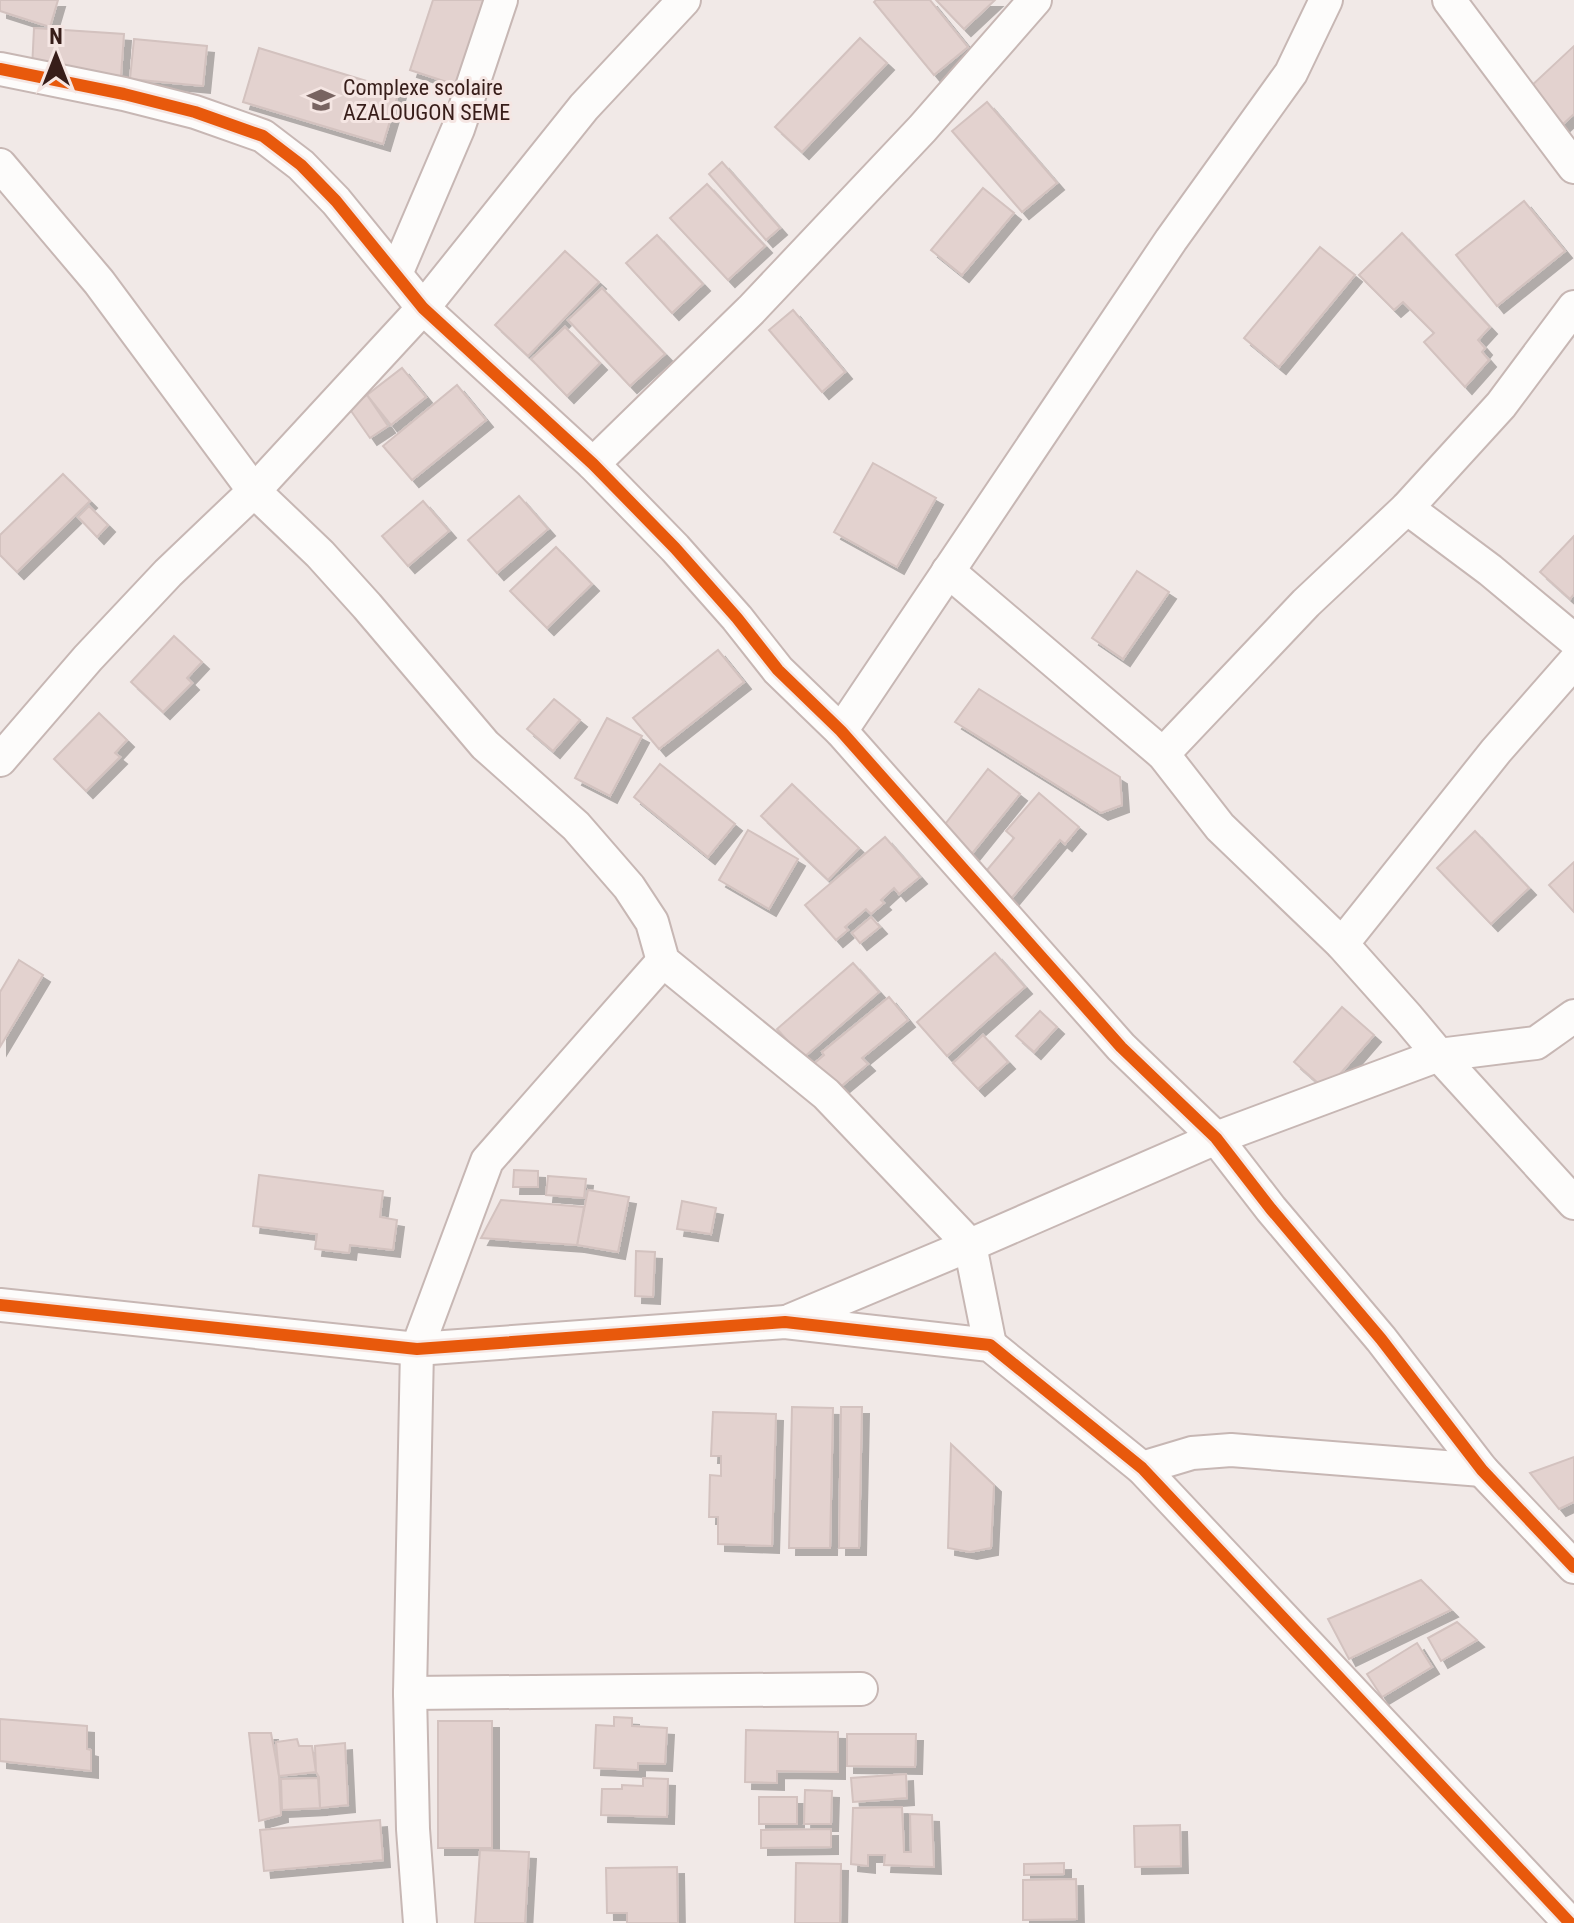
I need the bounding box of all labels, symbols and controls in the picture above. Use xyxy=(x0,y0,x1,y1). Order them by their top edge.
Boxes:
north arrow xyxy=(16,16,96,96)
text: N xyxy=(49,24,63,49)
place label: Complexe scolaire AZALOUGON SEME xyxy=(343,75,510,125)
school or university icon: Complexe scolaire AZALOUGON SEME xyxy=(306,85,336,115)

